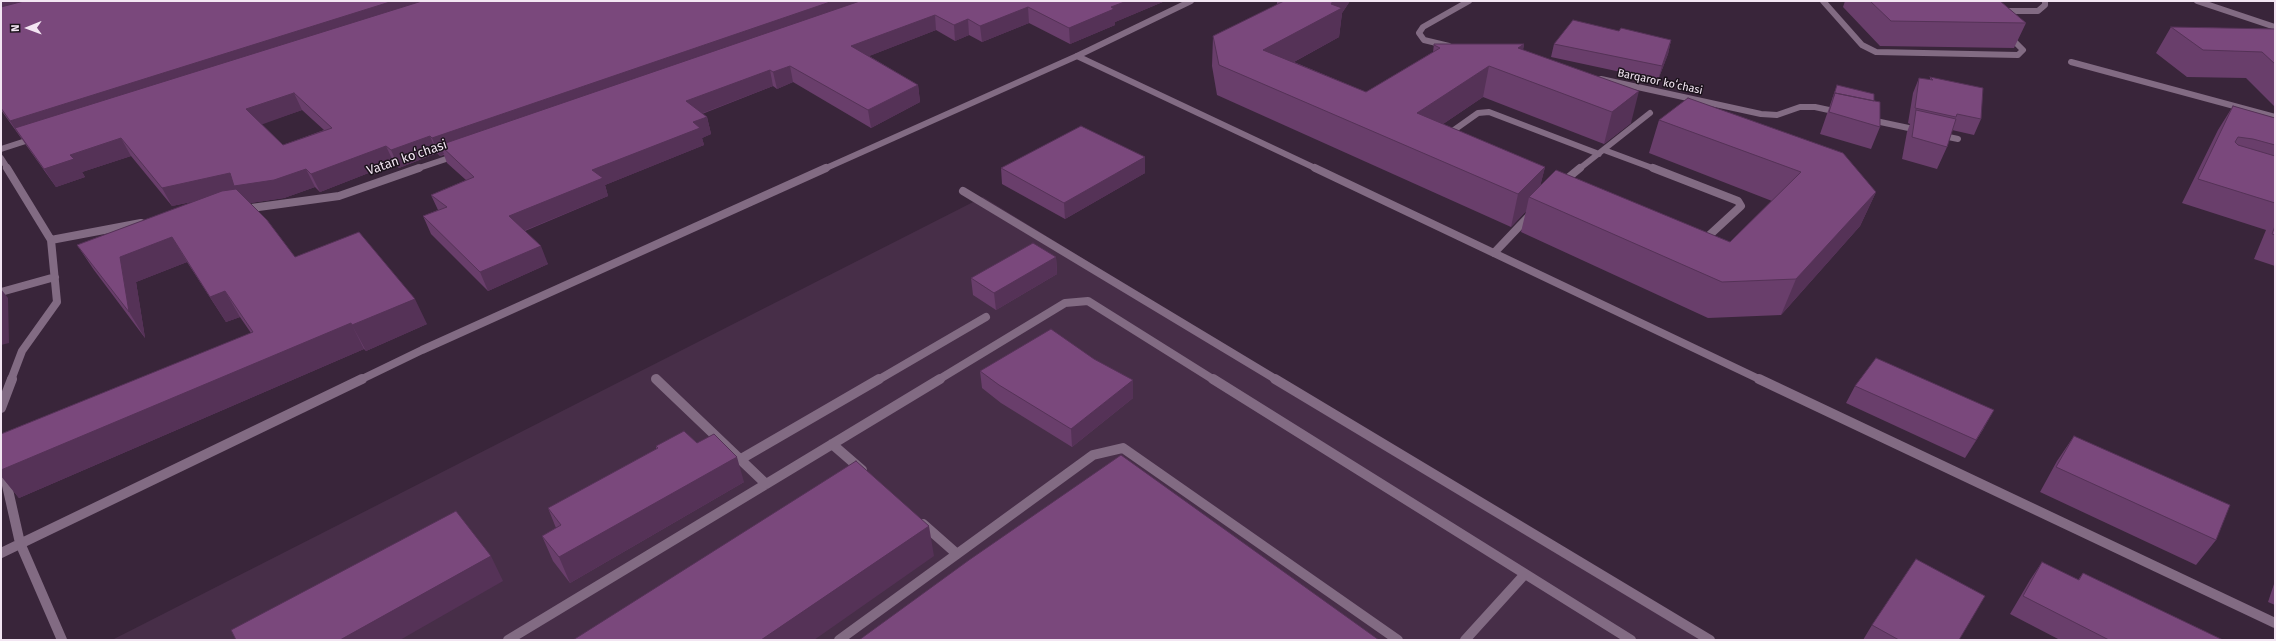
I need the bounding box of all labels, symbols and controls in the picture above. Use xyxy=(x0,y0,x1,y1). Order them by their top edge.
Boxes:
north arrow xyxy=(8,8,48,48)
text: N xyxy=(9,24,22,32)
street label: Barqaror koʻchasi xyxy=(1616,67,1704,97)
street label: Vatan koʻchasi xyxy=(365,137,449,179)

